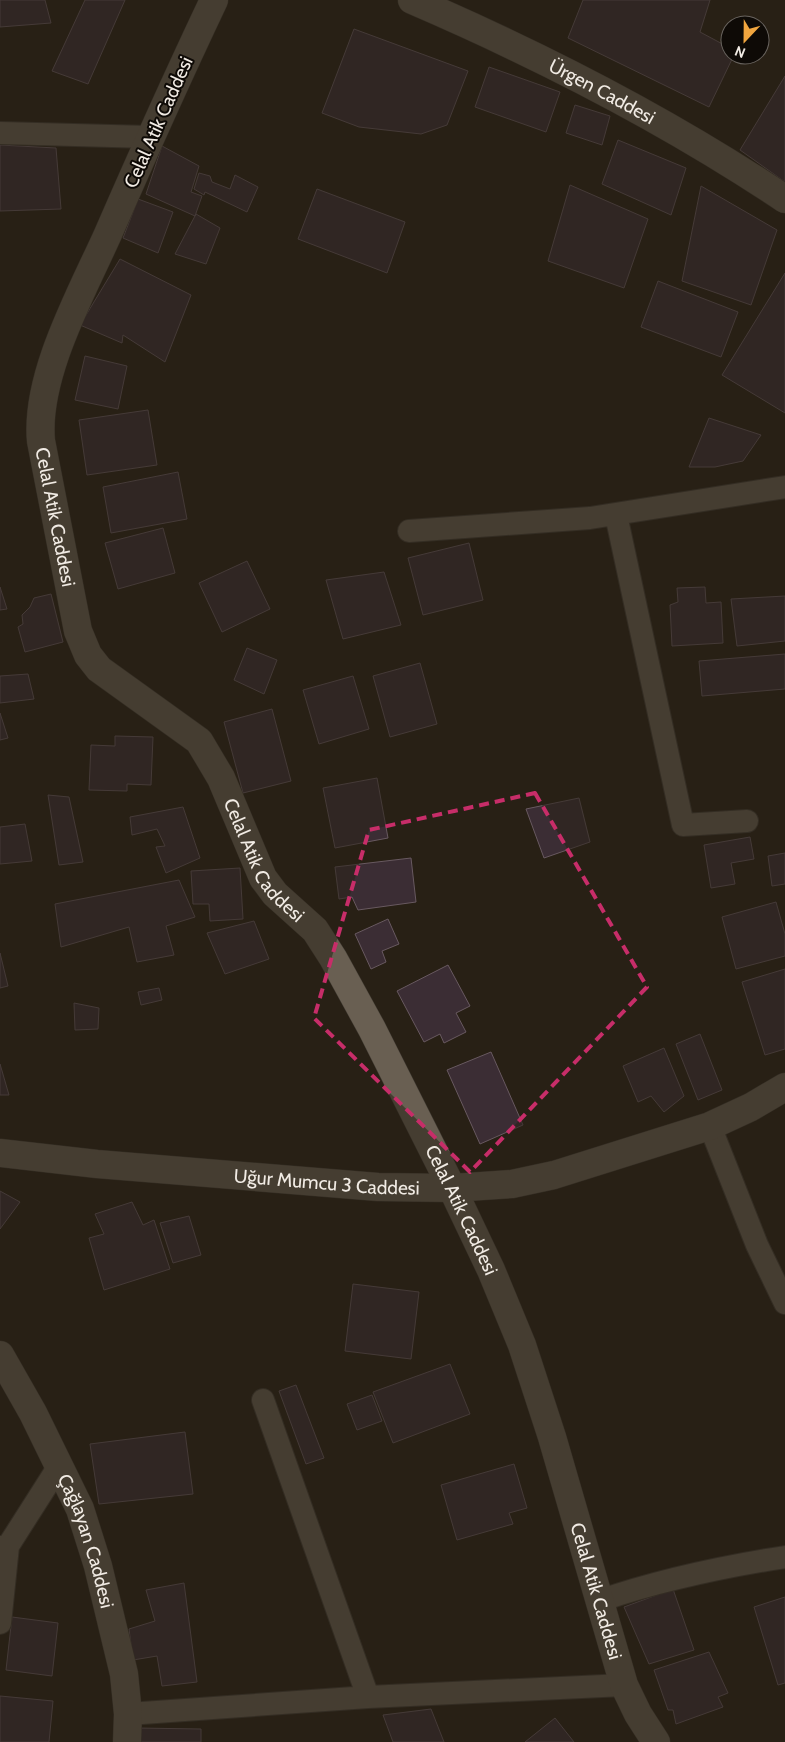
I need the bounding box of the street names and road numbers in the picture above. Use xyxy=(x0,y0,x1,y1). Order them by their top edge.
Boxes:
street label: Celal Atik Caddesi xyxy=(119,53,198,192)
street label: Ürgen Caddesi xyxy=(545,54,659,129)
street label: Celal Atik Caddesi xyxy=(30,445,80,589)
street label: Celal Atik Caddesi xyxy=(219,795,309,927)
street label: Celal Atik Caddesi xyxy=(420,1141,503,1278)
street label: Uğur Mumcu 3 Caddesi xyxy=(233,1164,420,1200)
street label: Çağlayan Caddesi xyxy=(53,1470,119,1611)
street label: Celal Atik Caddesi xyxy=(565,1520,627,1662)

